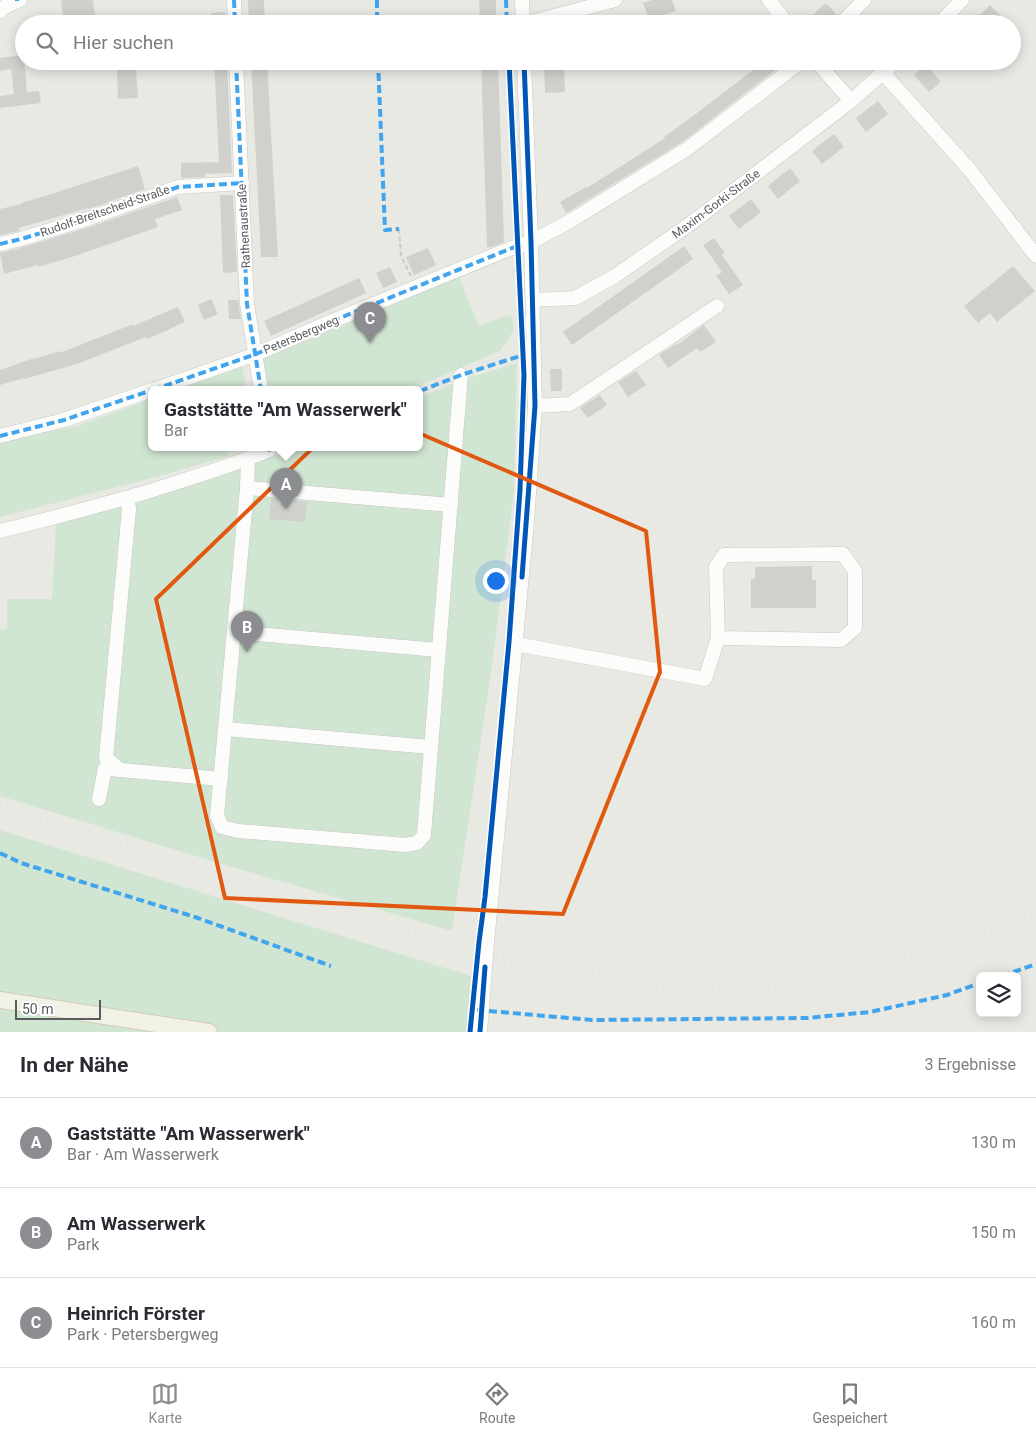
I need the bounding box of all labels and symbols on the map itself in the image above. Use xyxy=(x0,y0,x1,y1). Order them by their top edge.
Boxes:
street label: Maxim-Gorki-Straße xyxy=(669,167,763,241)
street label: Rudolf-Breitscheid-Straße xyxy=(38,182,172,240)
street label: Rathenaustraße xyxy=(235,183,253,269)
pin: C xyxy=(354,302,386,343)
street label: Petersbergweg xyxy=(261,313,341,357)
pin: A xyxy=(270,468,302,509)
your location xyxy=(483,568,509,594)
pin: B xyxy=(231,611,263,652)
scale bar xyxy=(15,997,101,1020)

